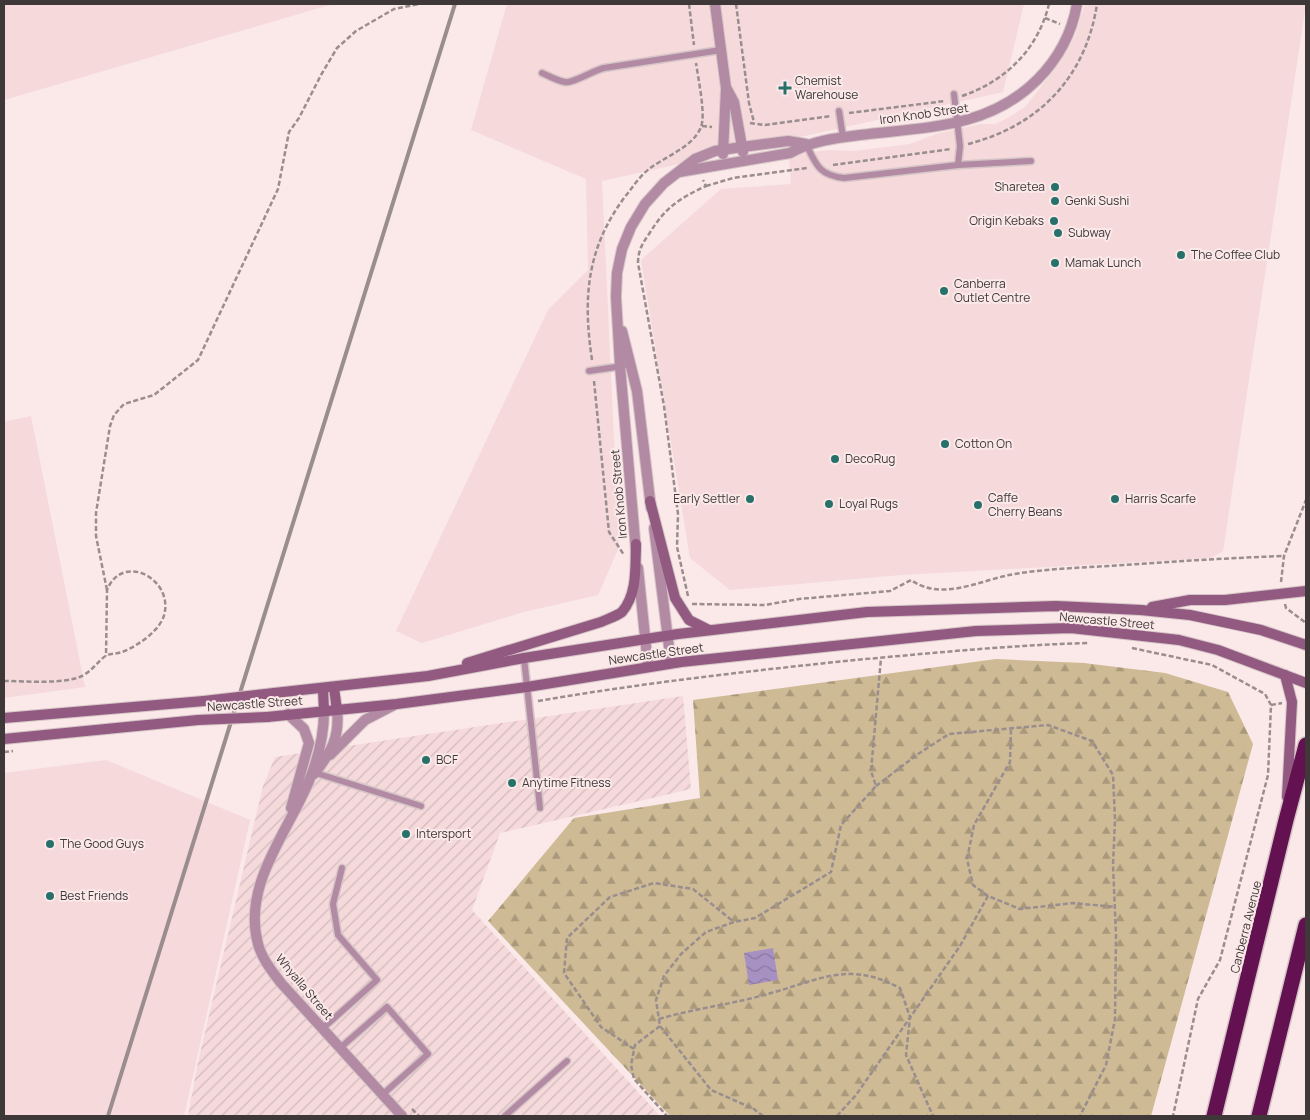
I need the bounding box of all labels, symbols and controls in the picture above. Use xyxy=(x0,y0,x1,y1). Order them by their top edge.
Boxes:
place label: Chemist Warehouse xyxy=(795,72,858,103)
marker: Chemist Warehouse xyxy=(779,82,791,94)
street label: Iron Knob Street xyxy=(878,99,970,128)
place label: Sharetea xyxy=(994,178,1045,195)
marker: Sharetea xyxy=(1049,181,1061,193)
place label: Genki Sushi xyxy=(1065,192,1129,209)
marker: Genki Sushi xyxy=(1049,195,1061,207)
place label: Origin Kebaks xyxy=(969,212,1044,229)
marker: Origin Kebaks xyxy=(1048,215,1060,227)
place label: Subway xyxy=(1068,224,1112,241)
marker: Subway xyxy=(1052,227,1064,239)
place label: The Coffee Club xyxy=(1191,246,1280,263)
marker: The Coffee Club xyxy=(1175,249,1187,261)
place label: Mamak Lunch xyxy=(1065,254,1141,271)
marker: Mamak Lunch xyxy=(1049,257,1061,269)
place label: Canberra Outlet Centre xyxy=(954,275,1030,306)
marker: Canberra Outlet Centre xyxy=(938,285,950,297)
place label: Cotton On xyxy=(955,435,1012,452)
marker: Cotton On xyxy=(939,438,951,450)
street label: Iron Knob Street xyxy=(606,448,631,539)
place label: DecoRug xyxy=(845,450,895,467)
marker: DecoRug xyxy=(829,453,841,465)
place label: Caffe Cherry Beans xyxy=(988,489,1062,520)
place label: Early Settler xyxy=(673,490,741,507)
place label: Harris Scarfe xyxy=(1125,490,1196,507)
marker: Early Settler xyxy=(744,493,756,505)
marker: Harris Scarfe xyxy=(1109,493,1121,505)
place label: Loyal Rugs xyxy=(839,495,898,512)
marker: Loyal Rugs xyxy=(823,498,835,510)
marker: Caffe Cherry Beans xyxy=(972,499,984,511)
street label: Newcastle Street xyxy=(1059,608,1156,633)
street label: Newcastle Street xyxy=(607,638,705,669)
street label: Newcastle Street xyxy=(207,692,304,715)
place label: BCF xyxy=(436,751,458,768)
marker: BCF xyxy=(420,754,432,766)
place label: Anytime Fitness xyxy=(522,774,611,791)
marker: Anytime Fitness xyxy=(506,777,518,789)
place label: Intersport xyxy=(416,825,471,842)
marker: Intersport xyxy=(400,828,412,840)
place label: The Good Guys xyxy=(60,835,144,852)
marker: The Good Guys xyxy=(44,838,56,850)
street label: Canberra Avenue xyxy=(1226,879,1265,975)
place label: Best Friends xyxy=(60,887,128,904)
marker: Best Friends xyxy=(44,890,56,902)
street label: Whyalla Street xyxy=(272,950,337,1023)

